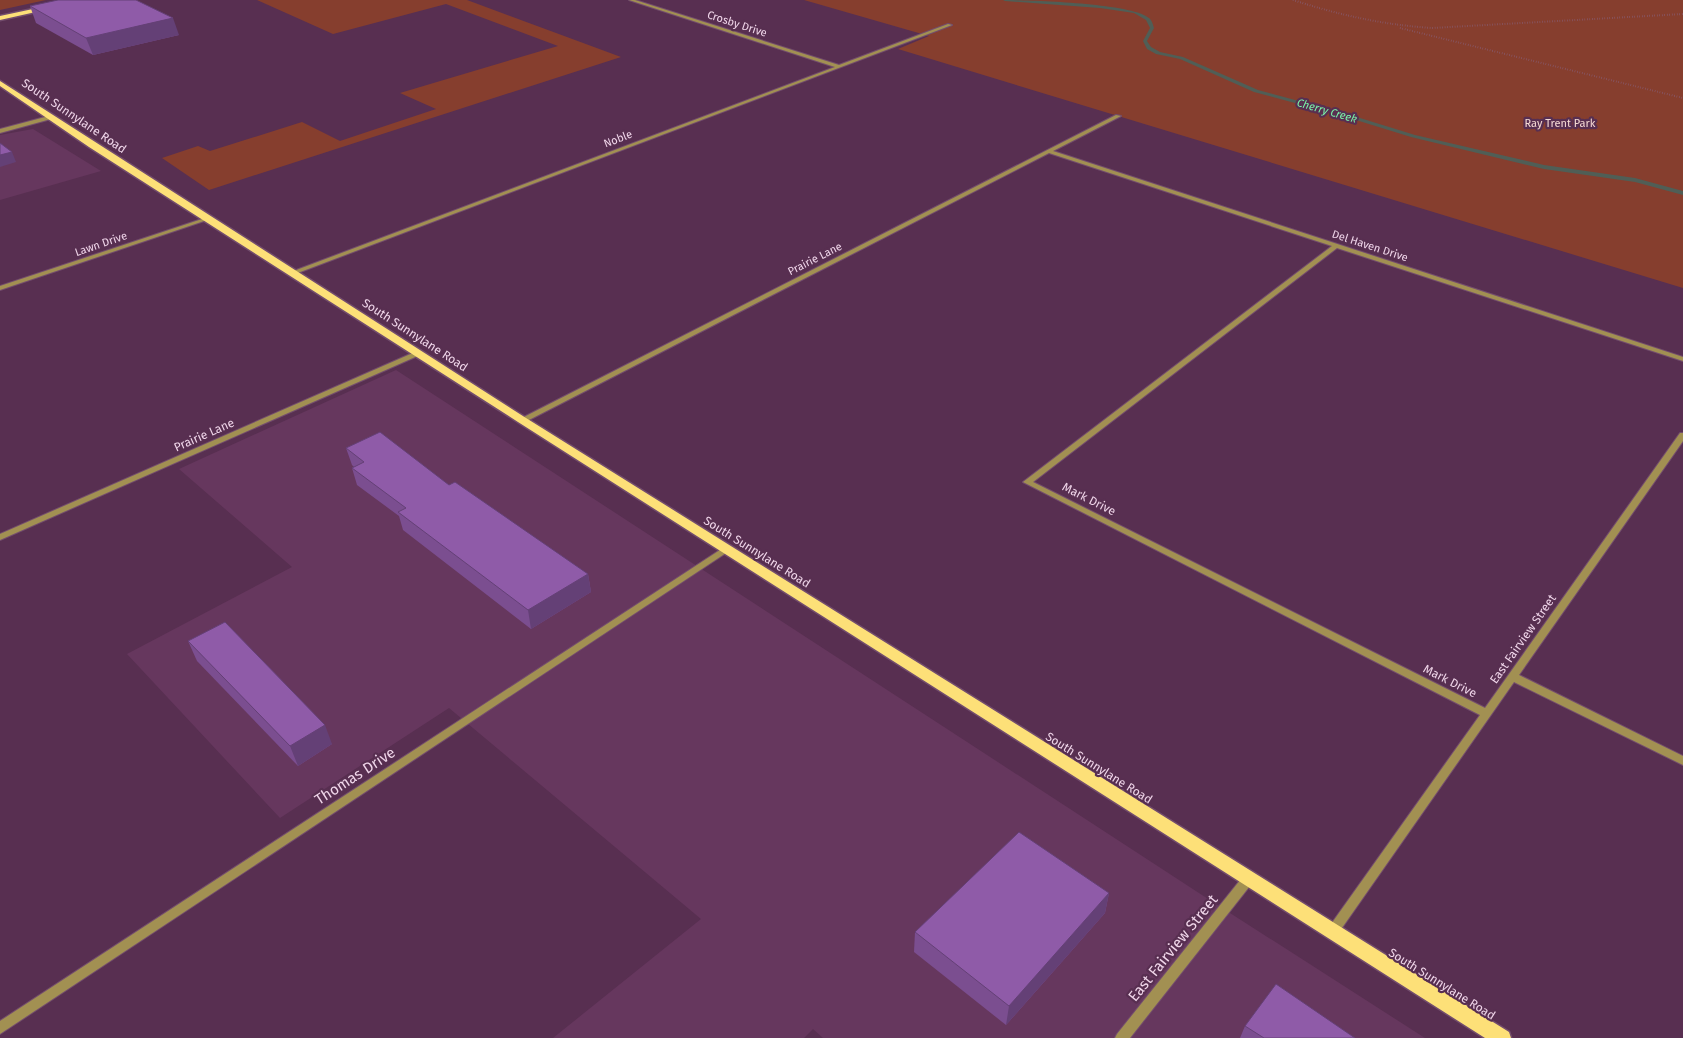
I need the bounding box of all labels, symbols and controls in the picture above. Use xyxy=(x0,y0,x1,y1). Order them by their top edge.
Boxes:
street label: Crosby Drive xyxy=(705,8,769,40)
street label: South Sunnylane Road xyxy=(19,76,129,156)
water label: Cherry Creek xyxy=(1296,96,1358,126)
park label: Ray Trent Park xyxy=(1525,117,1596,130)
street label: Noble xyxy=(602,128,634,150)
street label: Del Haven Drive xyxy=(1330,228,1410,264)
street label: Lawn Drive xyxy=(73,229,129,259)
street label: Prairie Lane xyxy=(786,240,844,278)
street label: South Sunnylane Road xyxy=(360,296,470,374)
street label: Prairie Lane xyxy=(172,415,236,455)
street label: Mark Drive xyxy=(1060,480,1118,518)
street label: South Sunnylane Road xyxy=(701,513,813,591)
street label: East Fairview Street xyxy=(1487,591,1559,686)
street label: Mark Drive xyxy=(1421,662,1479,700)
street label: South Sunnylane Road xyxy=(1043,729,1155,807)
street label: Thomas Drive xyxy=(311,743,399,809)
street label: East Fairview Street xyxy=(1124,891,1222,1005)
street label: South Sunnylane Road xyxy=(1386,945,1498,1023)

